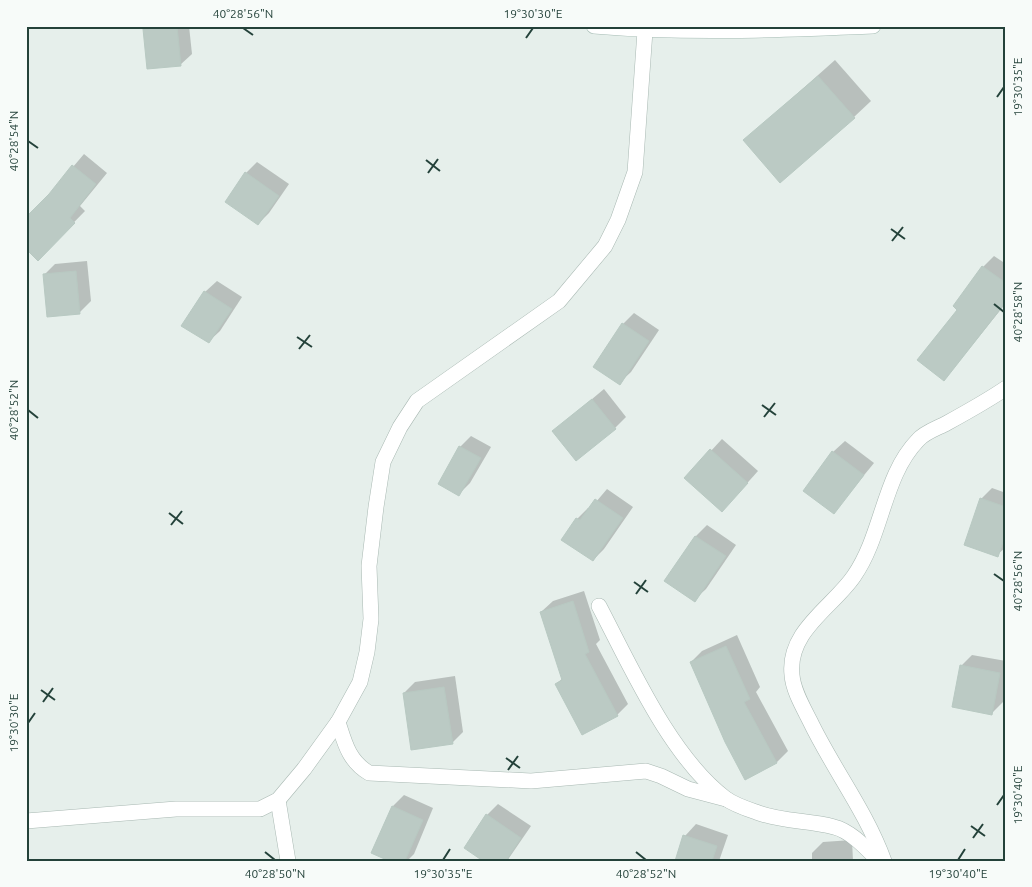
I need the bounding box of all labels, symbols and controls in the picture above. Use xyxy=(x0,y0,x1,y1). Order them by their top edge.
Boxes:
text: 40°28'56"N xyxy=(213,7,273,20)
text: 19°30'30"E xyxy=(504,7,563,20)
text: 19°30'35"E xyxy=(1011,57,1024,116)
text: 40°28'54"N xyxy=(7,111,20,171)
text: 40°28'58"N xyxy=(1011,282,1024,342)
text: 40°28'52"N xyxy=(7,380,20,440)
text: 40°28'56"N xyxy=(1011,551,1024,611)
text: 19°30'30"E xyxy=(7,693,20,752)
text: 19°30'40"E xyxy=(1011,765,1024,824)
text: 40°28'50"N xyxy=(245,867,305,880)
text: 19°30'35"E xyxy=(414,867,473,880)
text: 40°28'52"N xyxy=(616,867,676,880)
text: 19°30'40"E xyxy=(929,867,988,880)

